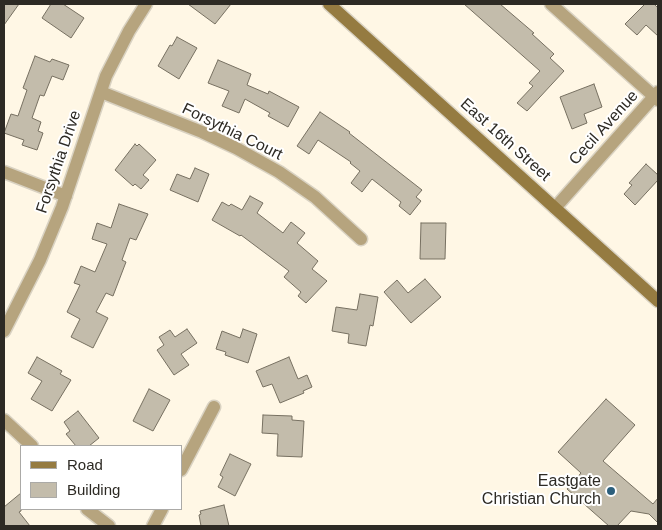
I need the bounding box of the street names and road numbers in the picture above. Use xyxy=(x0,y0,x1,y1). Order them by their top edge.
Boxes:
street label: Cecil Avenue xyxy=(565,87,643,169)
street label: East 16th Street xyxy=(456,94,554,186)
street label: Forsythia Court xyxy=(179,99,285,165)
street label: Forsythia Drive xyxy=(32,108,86,216)

